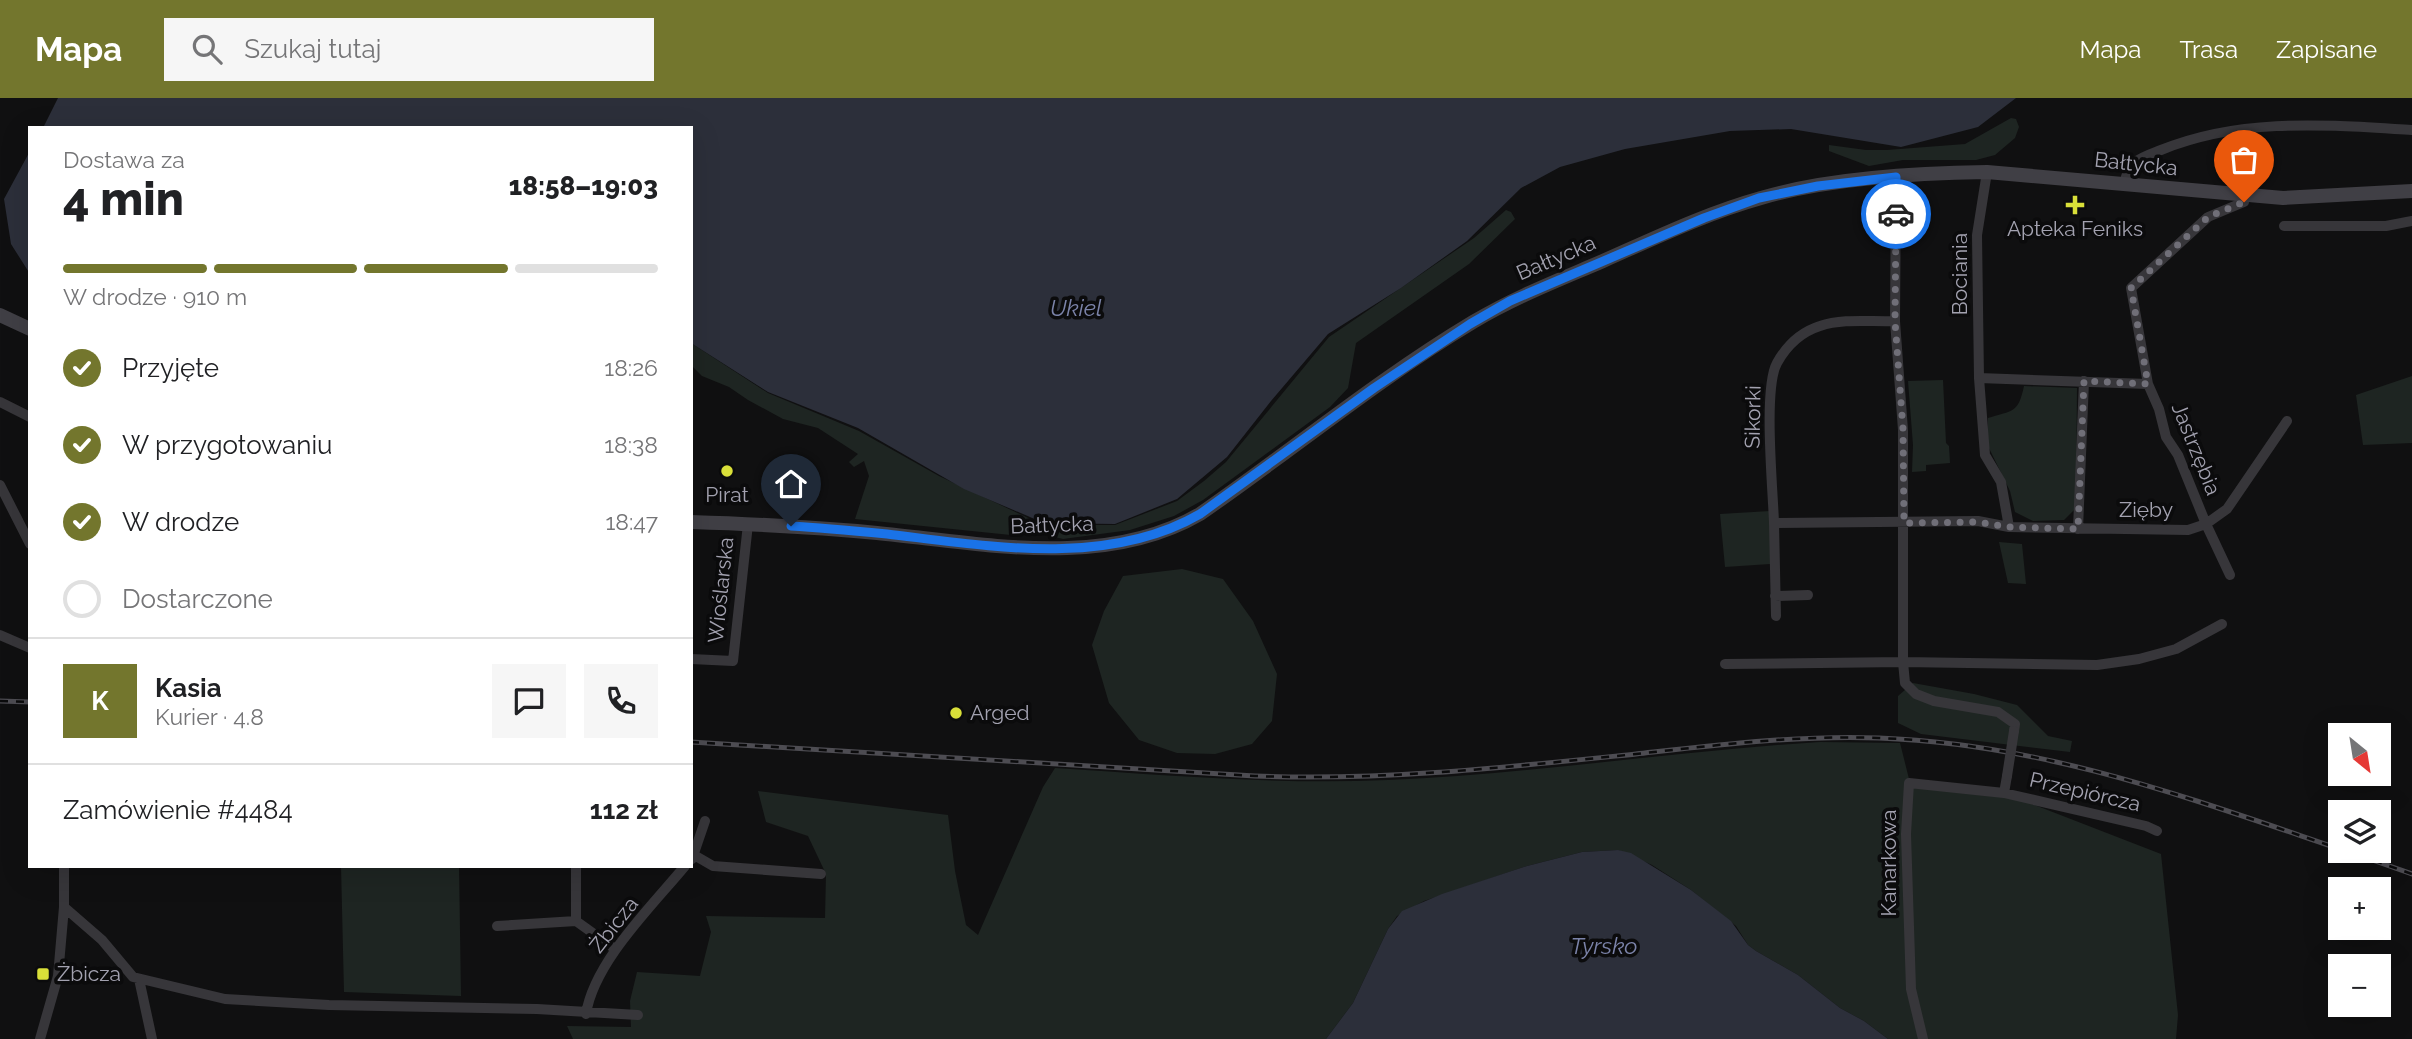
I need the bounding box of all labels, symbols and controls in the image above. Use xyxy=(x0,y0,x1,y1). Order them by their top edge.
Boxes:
search box xyxy=(164,18,654,81)
text: Mapa xyxy=(35,30,122,69)
icon: search xyxy=(188,30,226,68)
text: Szukaj tutaj xyxy=(244,34,381,64)
text: Mapa xyxy=(2080,35,2141,64)
text: Trasa xyxy=(2179,35,2238,64)
text: Zapisane xyxy=(2276,35,2377,64)
pin xyxy=(2214,130,2274,202)
icon: bag xyxy=(2225,141,2263,179)
text: Dostawa za xyxy=(63,146,185,173)
street label: Bałtycka xyxy=(2093,147,2179,180)
text: 18:58–19:03 xyxy=(509,171,658,201)
text: 4 min xyxy=(63,172,184,226)
courier xyxy=(1861,179,1931,249)
icon: car xyxy=(1877,195,1915,233)
marker: Apteka Feniks xyxy=(2067,197,2083,213)
place label: Apteka Feniks xyxy=(2007,216,2143,241)
street label: Bałtycka xyxy=(1512,230,1599,285)
street label: Bociania xyxy=(1947,233,1972,315)
text: W drodze · 910 m xyxy=(63,283,247,310)
water label: Ukiel xyxy=(1050,294,1102,321)
icon: check xyxy=(63,349,101,387)
text: Przyjęte xyxy=(122,353,219,383)
text: 18:26 xyxy=(604,354,658,381)
street label: Sikorki xyxy=(1739,385,1766,449)
street label: Jastrzębia xyxy=(2167,399,2226,499)
icon: check xyxy=(63,426,101,464)
text: W przygotowaniu xyxy=(122,430,333,460)
text: 18:38 xyxy=(604,431,658,458)
pin xyxy=(761,454,821,526)
marker: Pirat xyxy=(719,463,735,479)
icon: home xyxy=(772,465,810,503)
place label: Pirat xyxy=(705,482,749,507)
street label: Zięby xyxy=(2119,497,2173,522)
icon: check xyxy=(63,503,101,541)
text: W drodze xyxy=(122,507,239,537)
text: 18:47 xyxy=(605,508,658,535)
street label: Bałtycka xyxy=(1010,511,1094,538)
street label: Wioślarska xyxy=(703,536,738,644)
text: Dostarczone xyxy=(122,584,273,614)
button: chat xyxy=(492,664,566,738)
button: phone xyxy=(584,664,658,738)
text: Kasia xyxy=(155,673,222,703)
text: K xyxy=(91,686,109,716)
place label: Arged xyxy=(970,700,1030,725)
text: Kurier · 4.8 xyxy=(155,703,264,730)
marker: Arged xyxy=(948,705,964,721)
north arrow xyxy=(2328,723,2390,786)
map controls xyxy=(2328,723,2391,1017)
street label: Przepiórcza xyxy=(2027,767,2143,816)
text: Zamówienie #4484 xyxy=(63,795,293,825)
text: 112 zł xyxy=(590,795,658,825)
button: layers xyxy=(2328,800,2391,863)
street label: Kanarkowa xyxy=(1876,810,1901,916)
button: + xyxy=(2328,877,2391,940)
street label: Żbicza xyxy=(584,892,643,958)
water label: Tyrsko xyxy=(1570,932,1638,959)
button: − xyxy=(2328,954,2391,1017)
place label: Żbicza xyxy=(57,961,121,986)
marker: Żbicza xyxy=(35,966,51,982)

